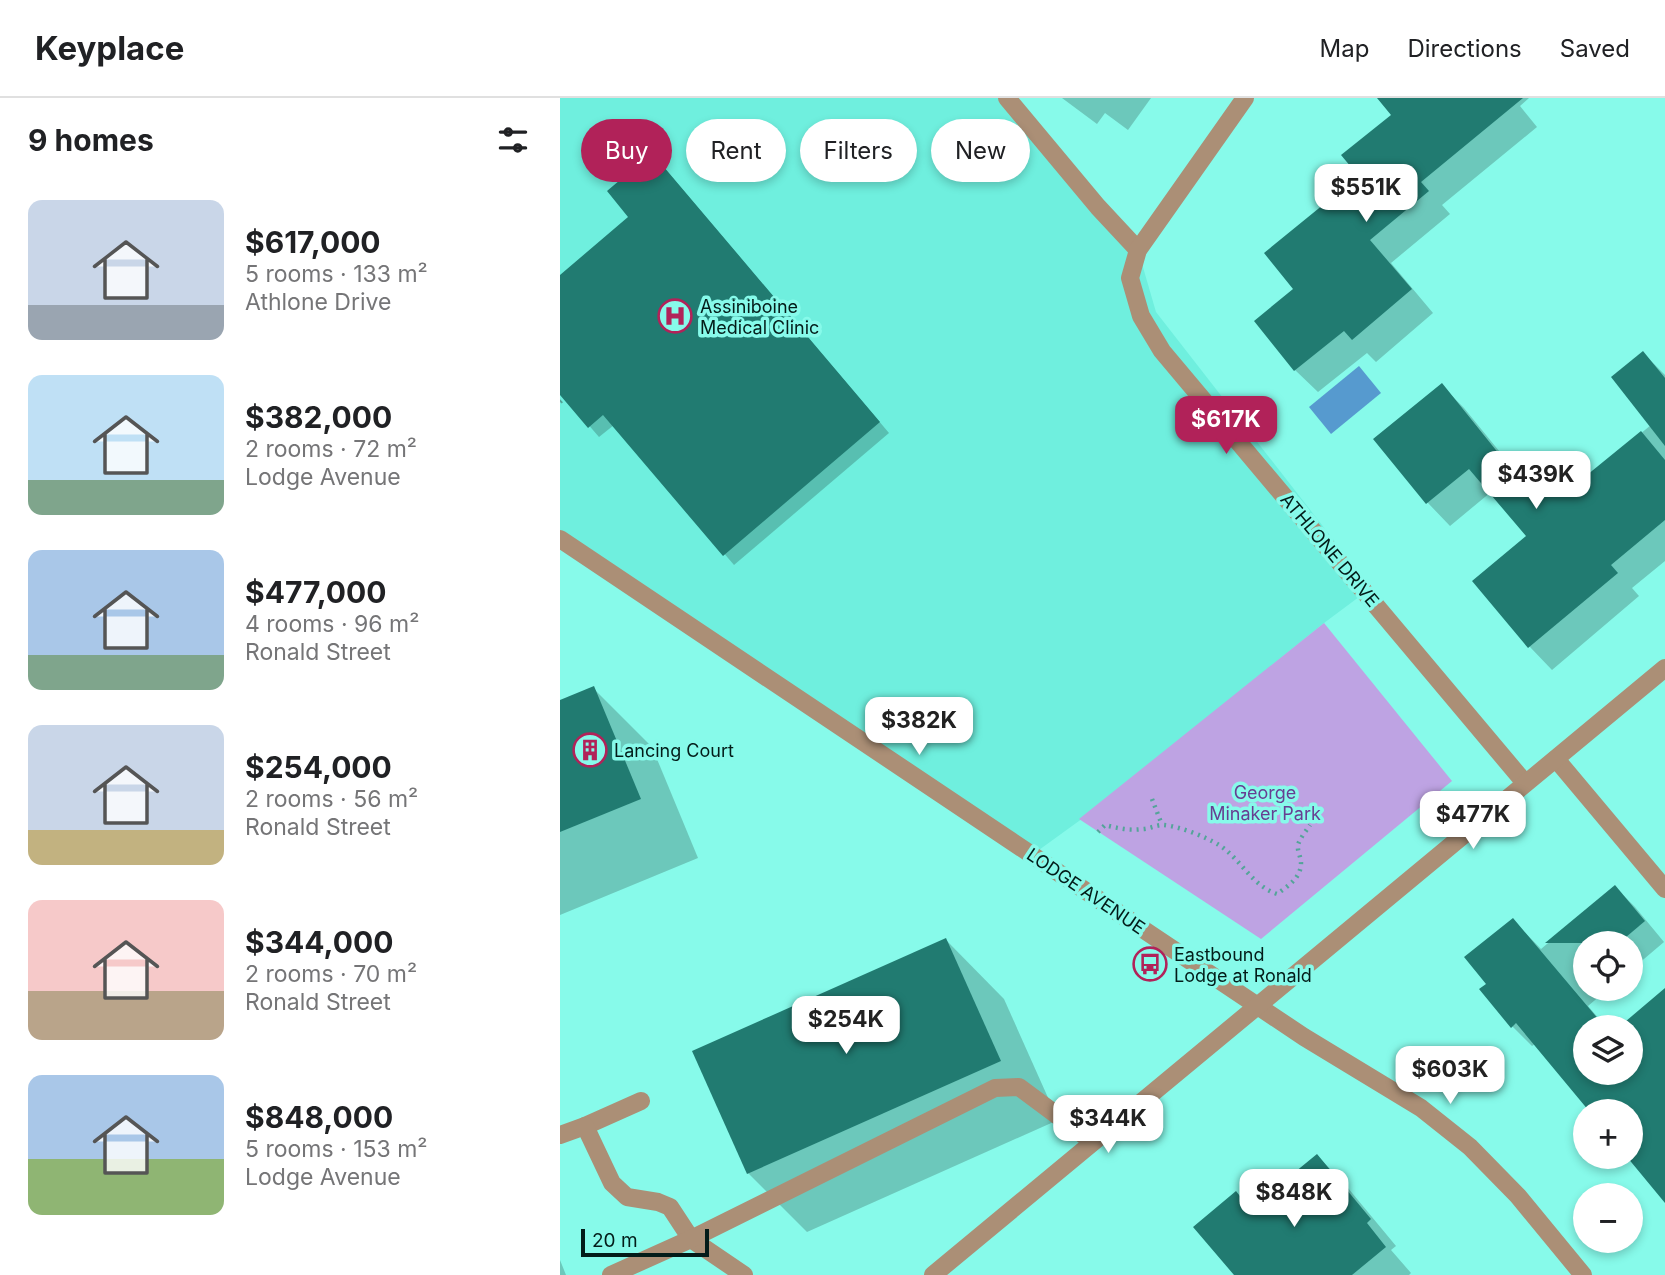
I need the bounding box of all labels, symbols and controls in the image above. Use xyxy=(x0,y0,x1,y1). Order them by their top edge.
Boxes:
text: Keyplace xyxy=(35,28,184,68)
text: Map xyxy=(1320,34,1369,63)
text: Directions xyxy=(1407,34,1522,63)
text: Saved xyxy=(1560,34,1630,63)
chip: Buy xyxy=(581,119,672,182)
chip: Rent xyxy=(686,119,786,182)
chip: Filters xyxy=(800,119,917,182)
chip: New xyxy=(931,119,1030,182)
icon: filters xyxy=(494,121,532,159)
text: 9 homes xyxy=(28,122,154,158)
pin: $551K xyxy=(1317,164,1415,224)
text: $551K xyxy=(1331,173,1401,201)
text: $617,000 xyxy=(245,224,381,260)
icon: home xyxy=(84,228,168,312)
text: 5 rooms · 133 m² xyxy=(245,260,428,288)
text: Athlone Drive xyxy=(245,288,391,316)
place label: Assiniboine Medical Clinic xyxy=(700,296,819,338)
hospital icon: Assiniboine Medical Clinic xyxy=(656,297,694,335)
pin: $617K xyxy=(1177,396,1275,456)
text: $382,000 xyxy=(245,399,392,435)
icon: home xyxy=(84,403,168,487)
text: $617K xyxy=(1191,405,1261,433)
text: 2 rooms · 72 m² xyxy=(245,435,417,463)
pin: $439K xyxy=(1487,452,1585,511)
text: $439K xyxy=(1498,460,1574,488)
text: Lodge Avenue xyxy=(245,463,401,491)
street label: ATHLONE DRIVE xyxy=(1277,489,1383,611)
text: $477,000 xyxy=(245,574,387,610)
icon: home xyxy=(84,578,168,662)
text: 4 rooms · 96 m² xyxy=(245,610,419,638)
text: Ronald Street xyxy=(245,638,391,666)
pin: $382K xyxy=(870,698,968,757)
text: $382K xyxy=(881,706,957,734)
building icon: Lancing Court xyxy=(571,731,609,769)
place label: Lancing Court xyxy=(614,740,734,761)
text: $254,000 xyxy=(245,749,392,785)
icon: home xyxy=(84,753,168,837)
park label: George Minaker Park xyxy=(1209,782,1321,824)
text: 2 rooms · 56 m² xyxy=(245,785,418,813)
pin: $477K xyxy=(1424,792,1522,851)
text: $477K xyxy=(1436,800,1510,828)
text: Ronald Street xyxy=(245,813,391,841)
street label: LODGE AVENUE xyxy=(1023,844,1149,938)
text: $344,000 xyxy=(245,924,393,960)
icon: home xyxy=(84,928,168,1012)
map controls xyxy=(1573,931,1643,1253)
button: locate xyxy=(1573,931,1643,1001)
place label: Eastbound Lodge at Ronald xyxy=(1174,944,1312,986)
bus stop icon: Eastbound Lodge at Ronald xyxy=(1131,945,1169,983)
text: 2 rooms · 70 m² xyxy=(245,960,417,988)
text: Ronald Street xyxy=(245,988,391,1016)
pin: $254K xyxy=(797,996,895,1056)
text: $254K xyxy=(808,1005,884,1033)
button: layers xyxy=(1573,1015,1643,1085)
pin: $603K xyxy=(1401,1046,1499,1106)
text: $603K xyxy=(1412,1055,1488,1083)
pin: $344K xyxy=(1059,1096,1157,1155)
text: $848,000 xyxy=(245,1099,393,1135)
button: + xyxy=(1573,1099,1643,1169)
icon: home xyxy=(84,1103,168,1187)
text: $344K xyxy=(1069,1104,1147,1132)
text: 5 rooms · 153 m² xyxy=(245,1135,427,1163)
text: Lodge Avenue xyxy=(245,1163,401,1191)
pin: $848K xyxy=(1245,1170,1343,1229)
text: $848K xyxy=(1255,1178,1333,1206)
button: − xyxy=(1573,1183,1643,1253)
scale bar xyxy=(581,1226,709,1258)
text: 20 m xyxy=(592,1229,638,1252)

